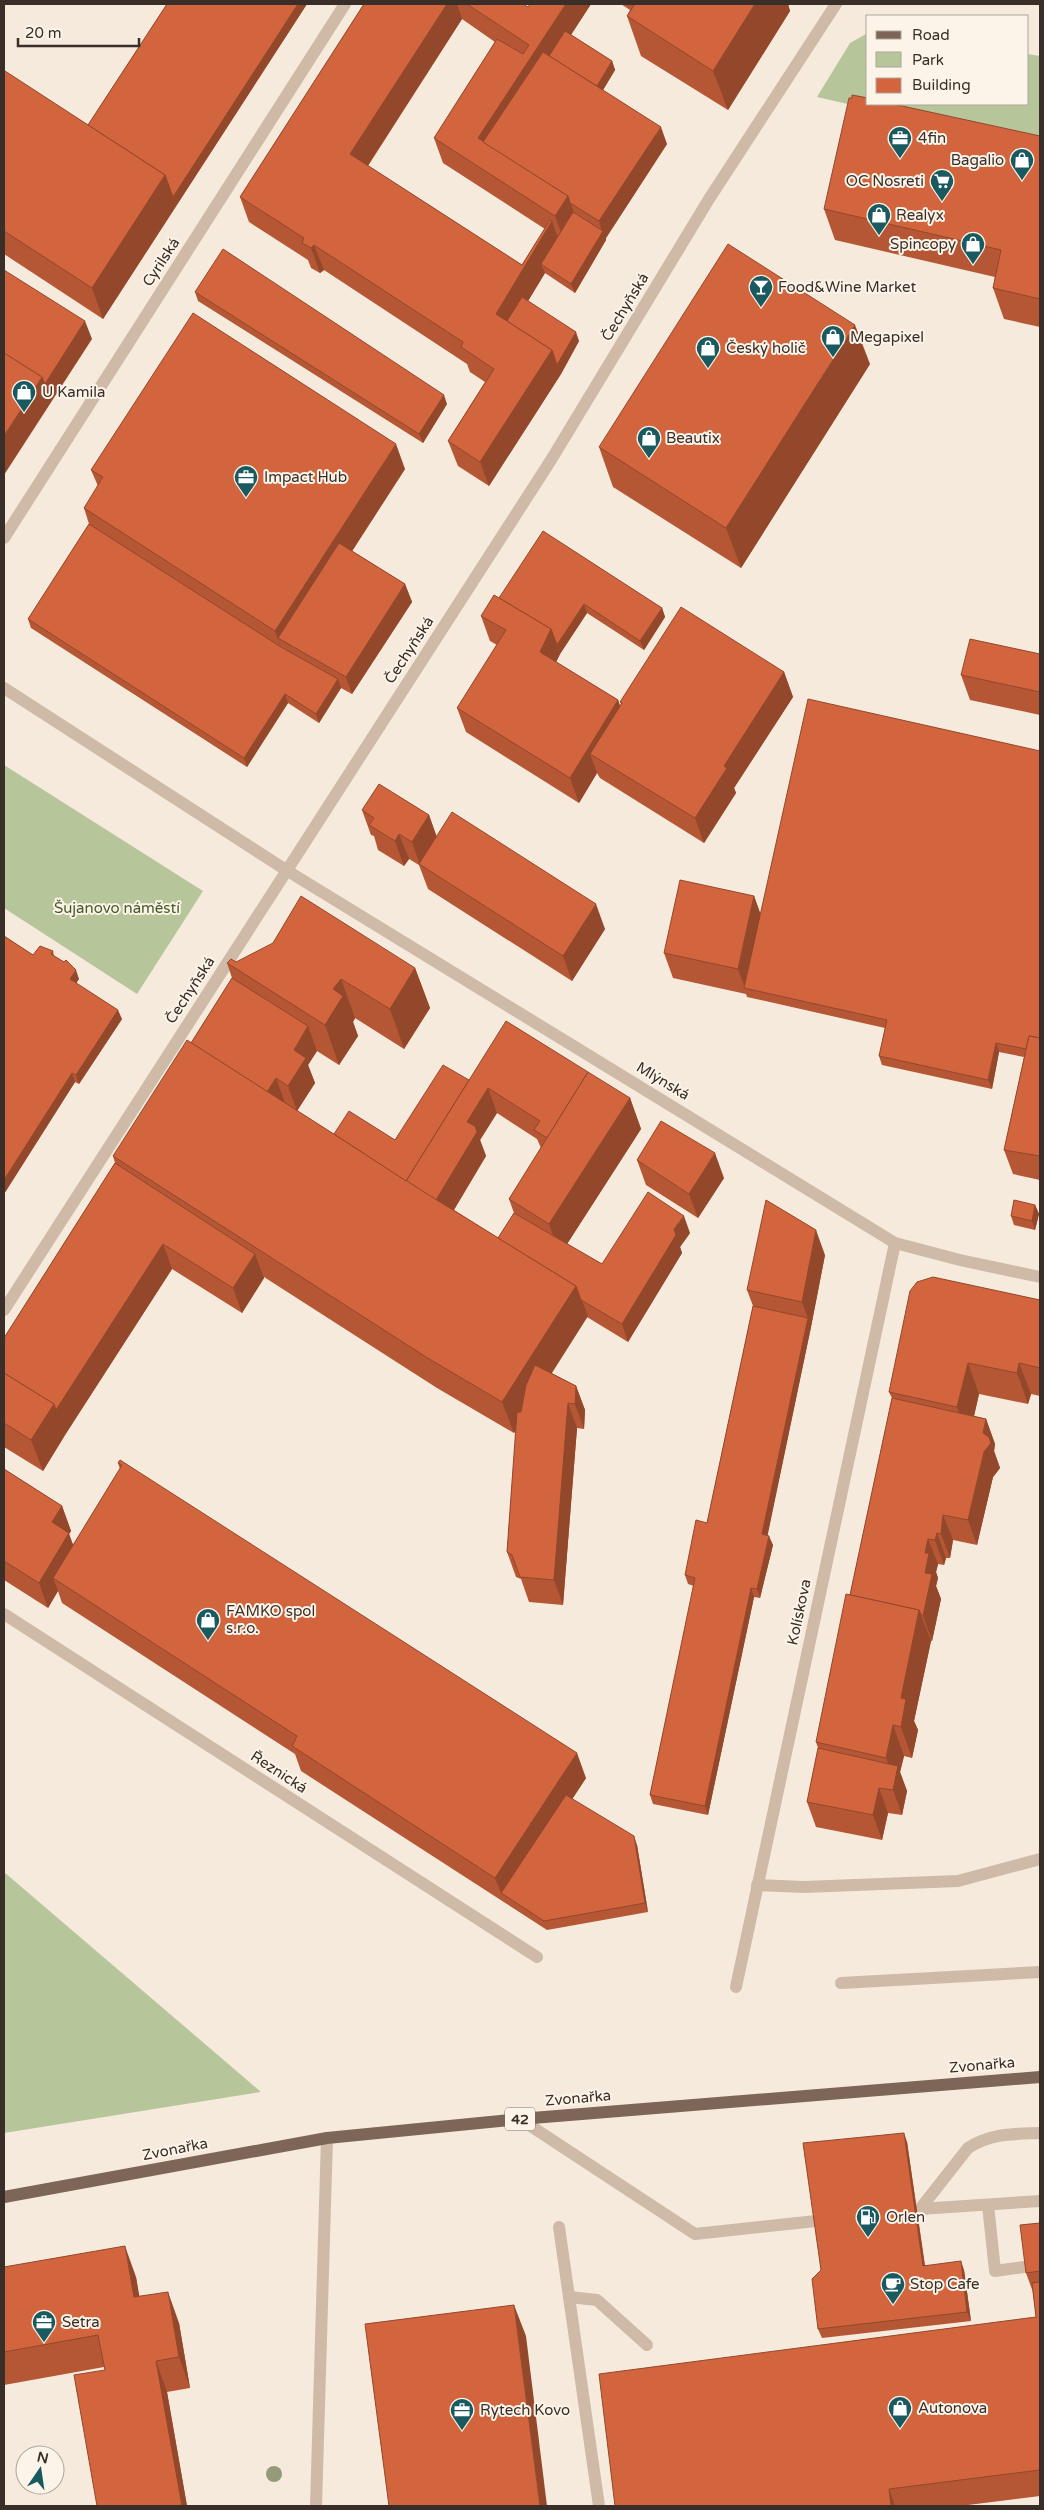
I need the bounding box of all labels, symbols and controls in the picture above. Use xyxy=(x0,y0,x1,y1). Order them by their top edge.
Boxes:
scale bar xyxy=(18,15,139,47)
legend xyxy=(866,15,1029,105)
text: 20 m xyxy=(25,24,62,42)
text: Road xyxy=(912,26,950,44)
text: Park xyxy=(912,51,944,69)
text: Building xyxy=(912,76,971,94)
office icon: 4fin xyxy=(887,125,913,159)
place label: 4fin xyxy=(918,129,946,147)
shop icon: Bagalio xyxy=(1009,147,1035,181)
place label: Bagalio xyxy=(951,151,1004,169)
supermarket icon: OC Nosreti xyxy=(929,168,955,202)
place label: OC Nosreti xyxy=(846,172,924,190)
shop icon: Realyx xyxy=(866,202,892,236)
place label: Realyx xyxy=(896,206,944,224)
shop icon: Spincopy xyxy=(960,231,986,265)
street label: Cyrilská xyxy=(139,234,183,290)
place label: Spincopy xyxy=(890,235,956,253)
street label: Čechyňská xyxy=(598,270,652,344)
bar icon: Food&Wine Market xyxy=(748,274,774,308)
place label: Food&Wine Market xyxy=(778,278,917,296)
shop icon: Megapixel xyxy=(820,324,846,358)
place label: Megapixel xyxy=(850,328,924,346)
shop icon: Český holič xyxy=(695,335,721,369)
place label: Český holič xyxy=(726,339,806,357)
shop icon: U Kamila xyxy=(11,379,37,413)
place label: U Kamila xyxy=(42,383,105,401)
shop icon: Beautix xyxy=(636,425,662,459)
place label: Beautix xyxy=(666,429,720,447)
office icon: Impact Hub xyxy=(233,464,259,498)
place label: Impact Hub xyxy=(264,468,347,486)
street label: Čechyňská xyxy=(381,613,437,687)
park label: Šujanovo náměstí xyxy=(54,899,180,917)
street label: Čechyňská xyxy=(162,953,218,1027)
street label: Mlýnská xyxy=(633,1058,693,1104)
street label: Kolískova xyxy=(783,1577,815,1647)
place label: FAMKO spol s.r.o. xyxy=(226,1602,315,1637)
shop icon: FAMKO spol s.r.o. xyxy=(195,1607,221,1641)
street label: Řeznická xyxy=(247,1747,311,1797)
street label: Zvonařka xyxy=(948,2053,1016,2077)
street label: Zvonařka xyxy=(544,2086,612,2110)
road number: 42 xyxy=(505,2108,535,2130)
street label: Zvonařka xyxy=(141,2134,209,2164)
fuel station icon: Orlen xyxy=(855,2204,881,2238)
place label: Orlen xyxy=(886,2208,925,2226)
cafe icon: Stop Cafe xyxy=(880,2271,906,2305)
place label: Stop Cafe xyxy=(910,2275,979,2293)
office icon: Setra xyxy=(31,2309,57,2343)
place label: Setra xyxy=(62,2313,100,2331)
shop icon: Autonova xyxy=(887,2395,913,2429)
office icon: Rytech Kovo xyxy=(449,2397,475,2431)
place label: Autonova xyxy=(918,2399,987,2417)
place label: Rytech Kovo xyxy=(480,2401,570,2419)
north arrow xyxy=(15,2445,65,2495)
text: N xyxy=(35,2448,50,2467)

